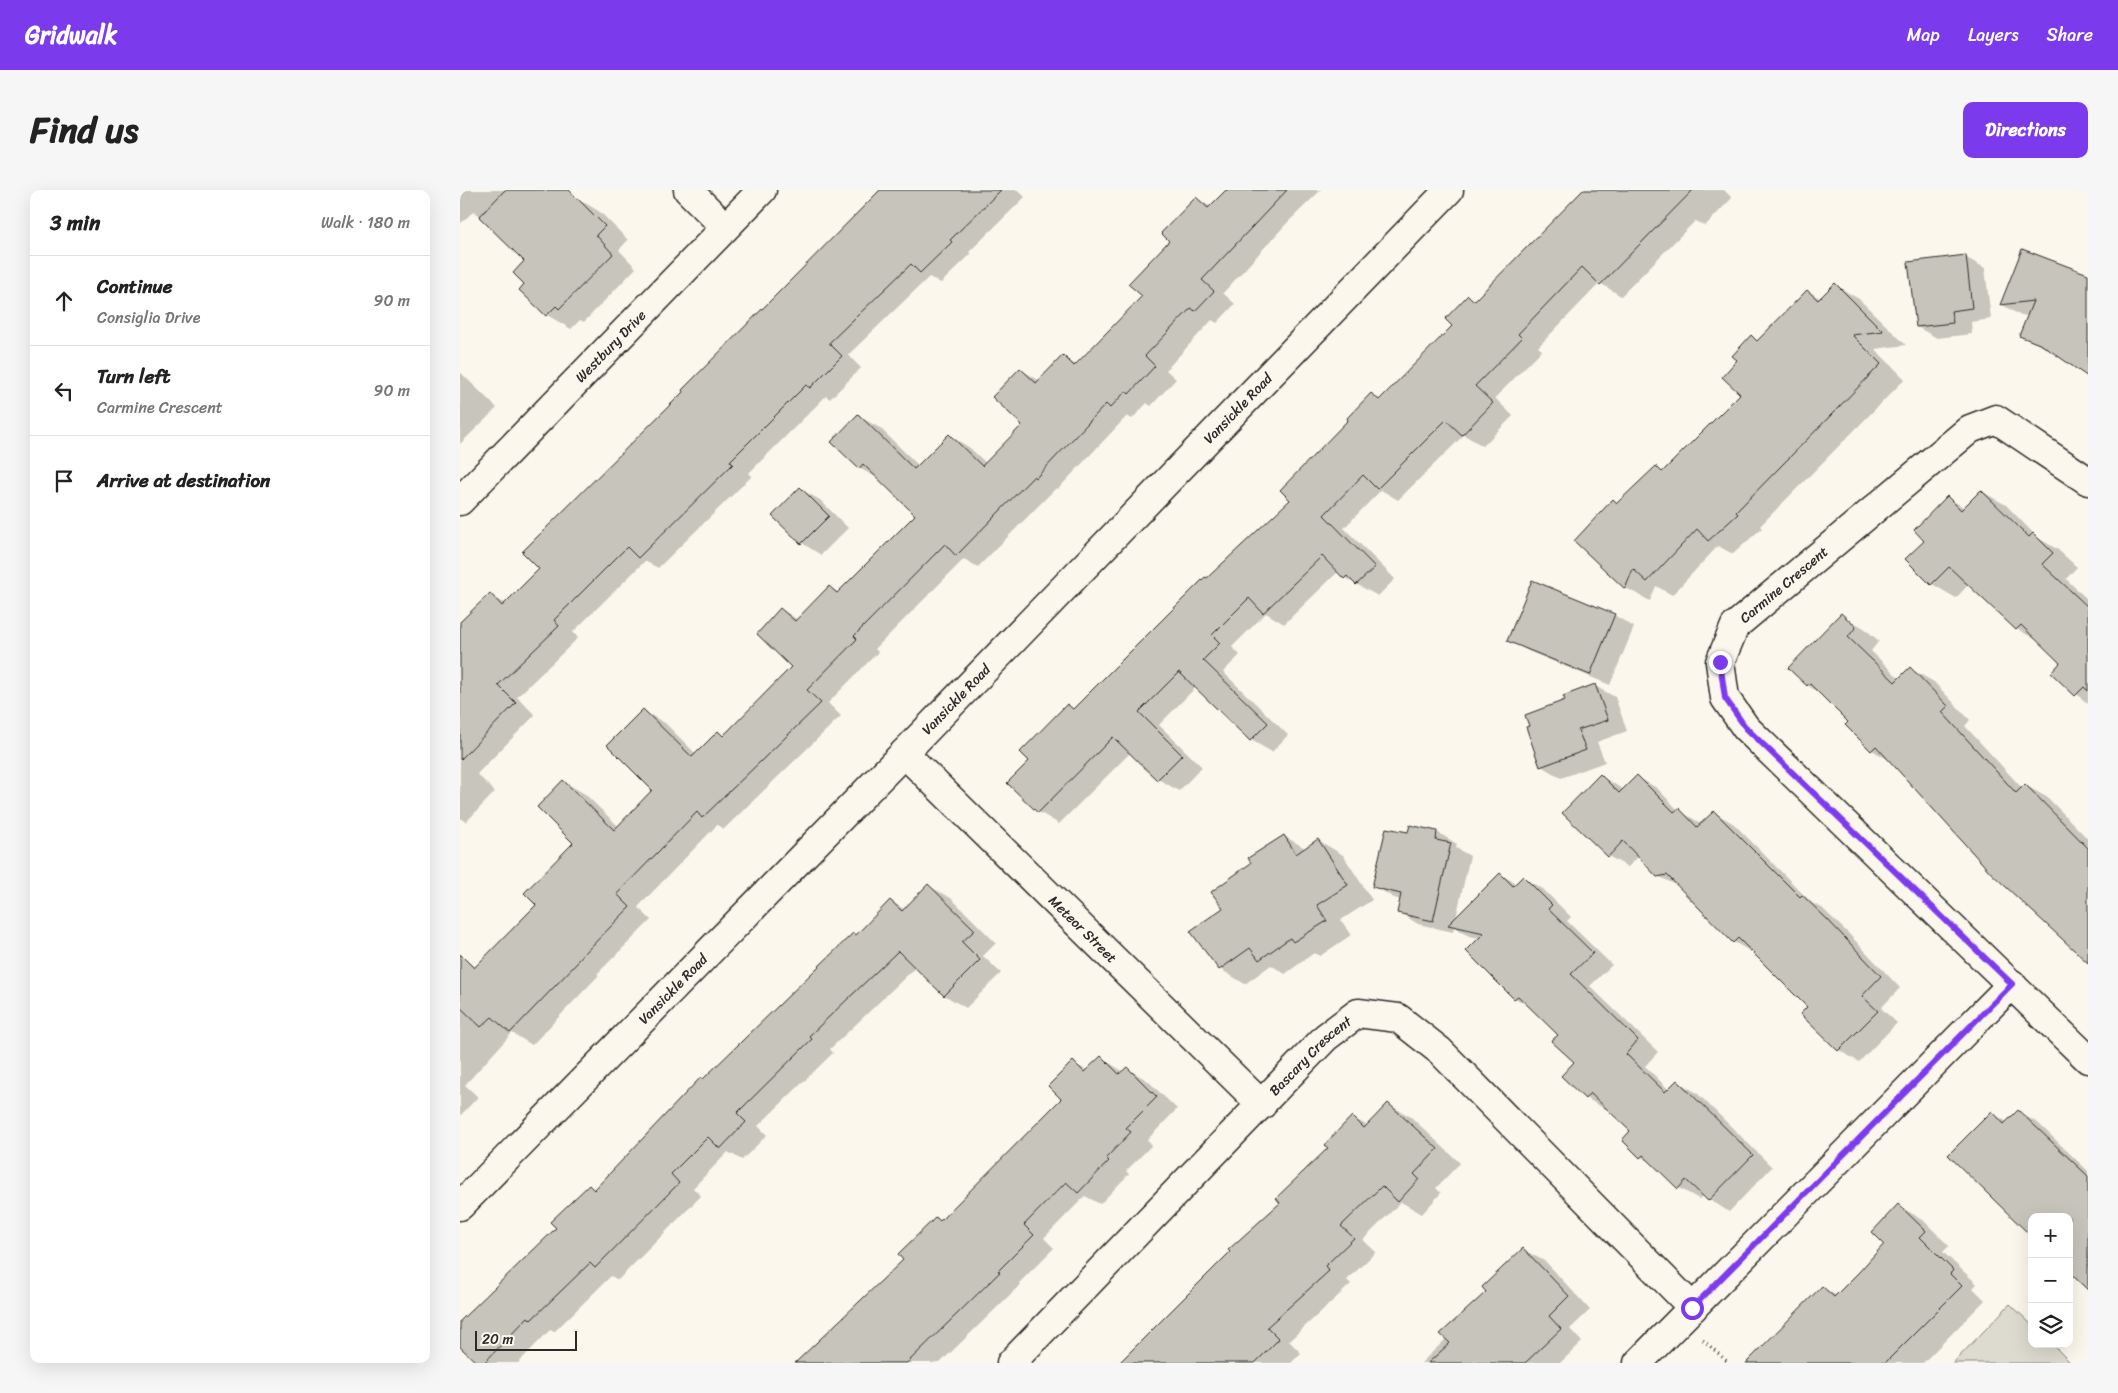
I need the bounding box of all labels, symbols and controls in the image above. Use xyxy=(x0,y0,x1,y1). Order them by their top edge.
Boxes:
text: Gridwalk xyxy=(25,14,117,56)
text: Map xyxy=(1907,19,1940,51)
text: Layers xyxy=(1968,19,2019,51)
text: Share xyxy=(2047,19,2093,51)
text: Find us xyxy=(30,99,138,161)
button: Directions xyxy=(1963,102,2088,158)
text: 3 min xyxy=(50,204,100,242)
text: Walk · 180 m xyxy=(321,208,410,237)
text: Continue xyxy=(97,270,173,303)
text: 90 m xyxy=(374,286,410,315)
icon: ahead xyxy=(50,287,78,315)
text: Consiglia Drive xyxy=(97,303,200,332)
street label: Westbury Drive xyxy=(569,304,652,388)
text: Turn left xyxy=(97,360,170,393)
street label: Vansickle Road xyxy=(1197,366,1279,450)
text: 90 m xyxy=(374,376,410,405)
icon: left xyxy=(50,377,78,405)
text: Carmine Crescent xyxy=(97,393,223,422)
text: Arrive at destination xyxy=(97,464,270,497)
icon: arrive xyxy=(50,467,78,495)
street label: Carmine Crescent xyxy=(1734,540,1834,630)
route end xyxy=(1709,651,1732,674)
street label: Vansickle Road xyxy=(915,657,998,741)
street label: Meteor Street xyxy=(1042,889,1123,969)
street label: Vansickle Road xyxy=(632,946,715,1030)
street label: Bascary Crescent xyxy=(1263,1009,1358,1102)
map controls xyxy=(2028,1213,2073,1348)
button: + xyxy=(2028,1213,2073,1258)
button: − xyxy=(2028,1258,2073,1303)
route start xyxy=(1681,1297,1704,1320)
button: layers xyxy=(2028,1303,2073,1348)
text: 20 m xyxy=(482,1327,513,1352)
scale bar xyxy=(475,1328,578,1351)

